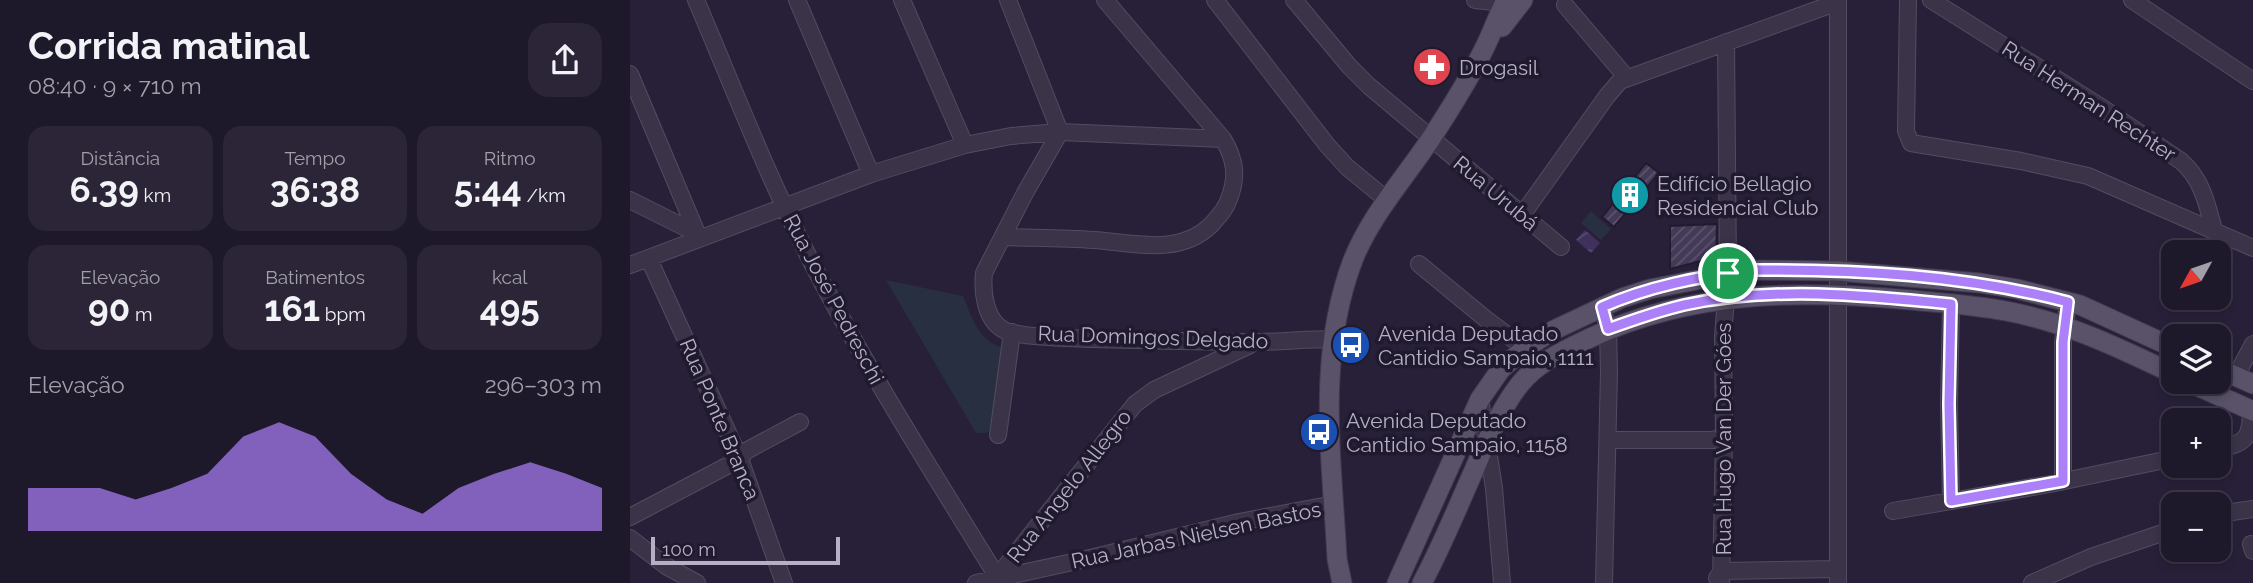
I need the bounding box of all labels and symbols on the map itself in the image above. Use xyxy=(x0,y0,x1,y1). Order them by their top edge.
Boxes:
street label: Rua Herman Rechter xyxy=(1997,35,2181,167)
pharmacy icon: Drogasil xyxy=(1411,46,1453,88)
place label: Drogasil xyxy=(1459,55,1539,80)
street label: Rua Urubá xyxy=(1449,150,1543,236)
place label: Edifício Bellagio Residencial Club xyxy=(1657,171,1819,220)
building icon: Edifício Bellagio Residencial Club xyxy=(1609,174,1651,216)
street label: Rua José Pedreschi xyxy=(779,210,889,388)
north arrow xyxy=(2161,240,2231,310)
pin xyxy=(1698,243,1758,303)
street label: Rua Domingos Delgado xyxy=(1037,320,1269,354)
place label: Avenida Deputado Cantidio Sampaio, 1111 xyxy=(1378,321,1594,370)
street label: Rua Hugo Van Der Góes xyxy=(1711,323,1736,555)
bus stop icon: Avenida Deputado Cantidio Sampaio, 1111 xyxy=(1330,324,1372,366)
street label: Rua Ponte Branca xyxy=(675,335,765,503)
street label: Rua Angelo Allegro xyxy=(1001,405,1137,567)
place label: Avenida Deputado Cantidio Sampaio, 1158 xyxy=(1346,408,1568,457)
bus stop icon: Avenida Deputado Cantidio Sampaio, 1158 xyxy=(1298,411,1340,453)
street label: Rua Jarbas Nielsen Bastos xyxy=(1069,496,1323,574)
scale bar xyxy=(651,534,840,566)

